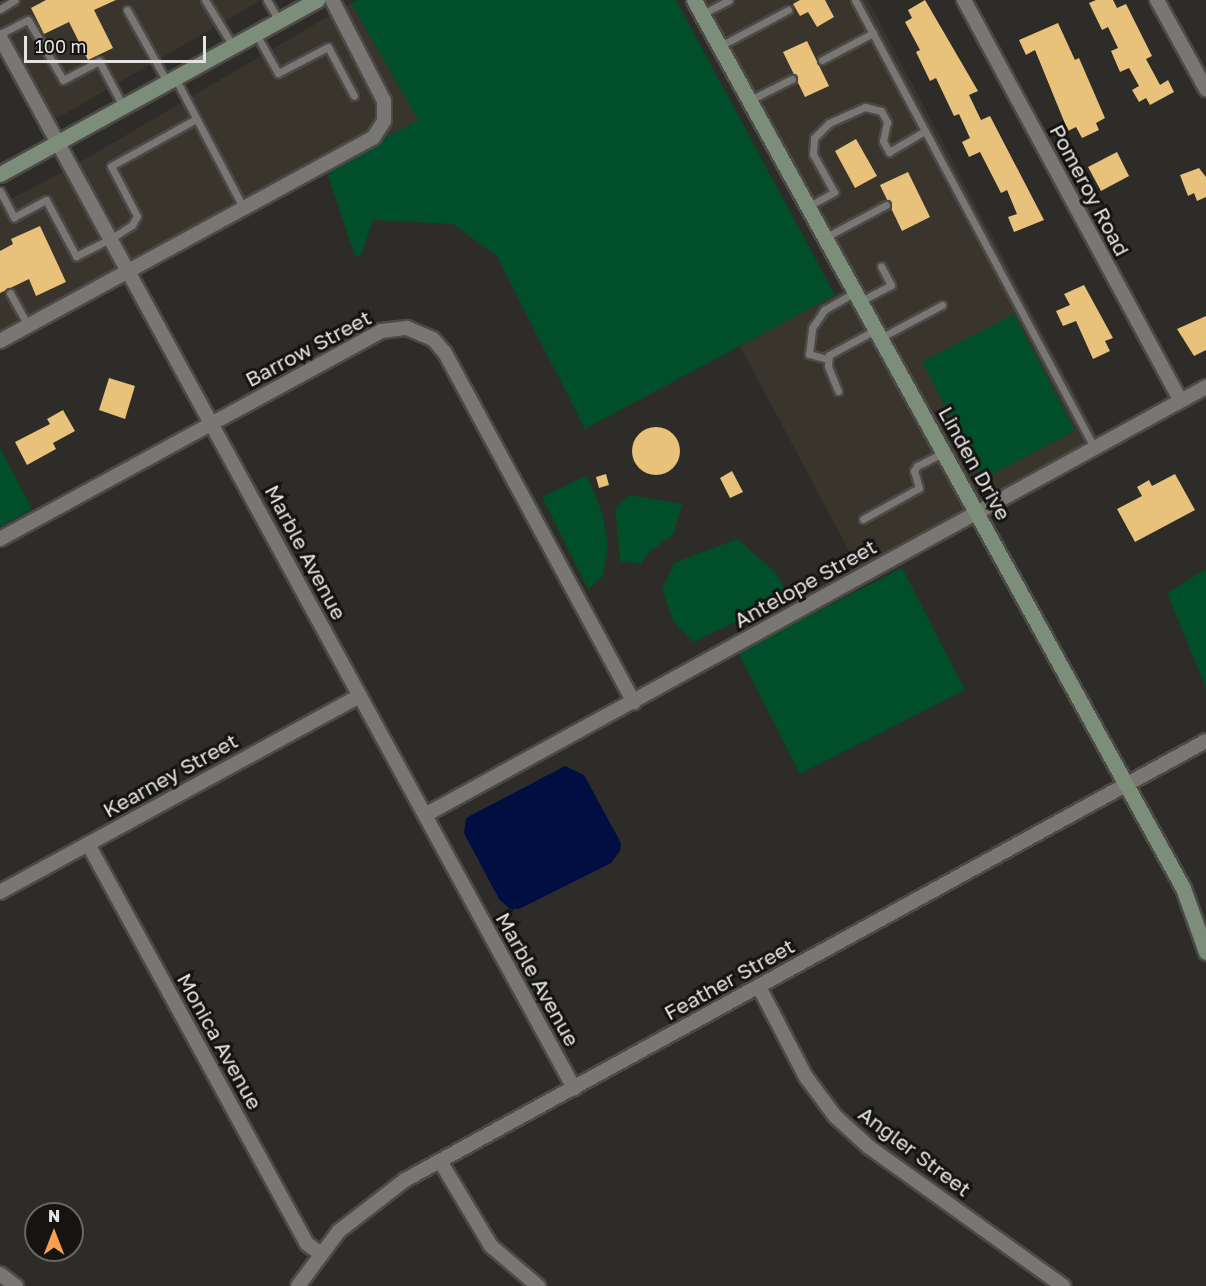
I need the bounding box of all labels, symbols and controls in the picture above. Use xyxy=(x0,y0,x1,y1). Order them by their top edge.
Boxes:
scale bar xyxy=(27,24,208,62)
text: 100 m xyxy=(35,35,86,57)
street label: Pomeroy Road xyxy=(1045,120,1135,260)
street label: Barrow Street xyxy=(241,304,375,392)
street label: Linden Drive xyxy=(933,402,1017,524)
street label: Marble Avenue xyxy=(260,480,352,624)
street label: Antelope Street xyxy=(729,533,881,633)
street label: Kearney Street xyxy=(98,728,242,822)
street label: Marble Avenue xyxy=(491,908,585,1050)
street label: Feather Street xyxy=(659,933,799,1025)
street label: Monica Avenue xyxy=(172,968,268,1114)
street label: Angler Street xyxy=(854,1101,976,1201)
north arrow xyxy=(24,1202,84,1262)
text: N xyxy=(48,1206,60,1226)

